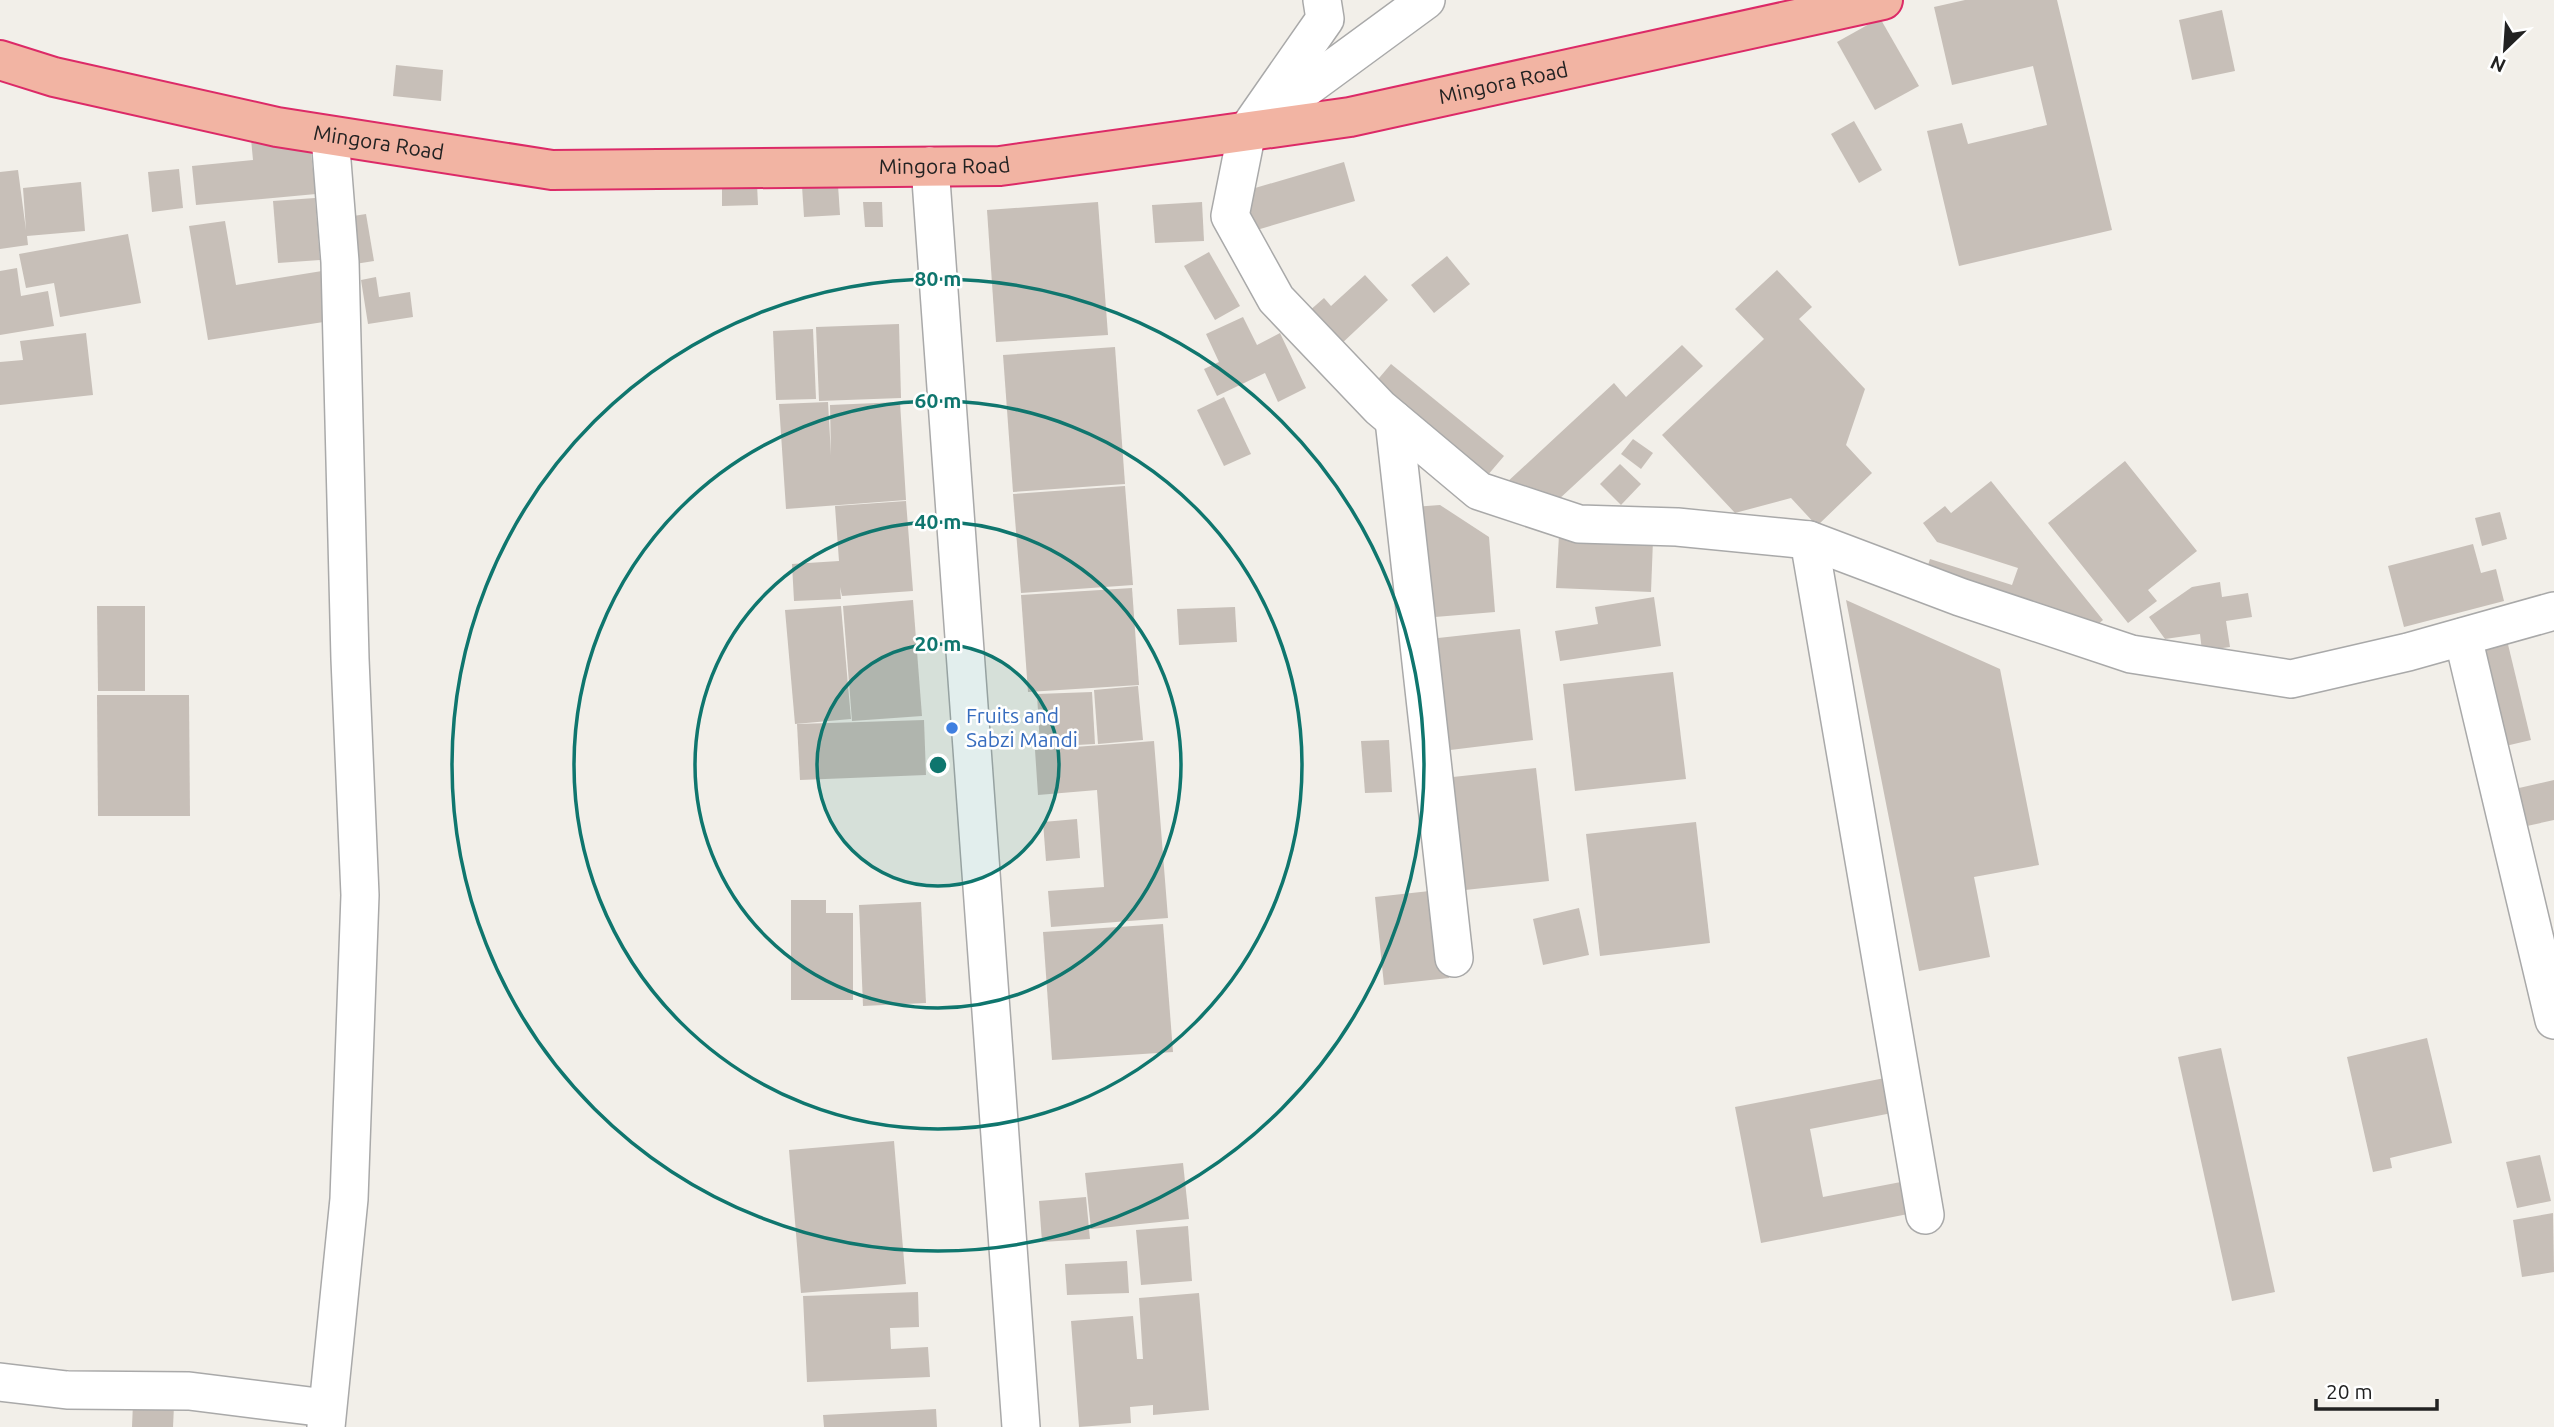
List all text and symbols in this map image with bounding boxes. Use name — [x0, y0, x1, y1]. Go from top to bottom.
north arrow — [2470, 14, 2540, 84]
text: N — [2487, 51, 2509, 77]
street label: Mingora Road — [1436, 57, 1570, 108]
street label: Mingora Road — [312, 120, 446, 164]
street label: Mingora Road — [879, 152, 1012, 178]
text: 80 m — [915, 266, 961, 290]
text: 60 m — [915, 388, 961, 412]
text: 40 m — [915, 509, 961, 533]
text: 20 m — [915, 631, 961, 655]
place label: Fruits and Sabzi Mandi — [966, 703, 1078, 751]
marker: Fruits and Sabzi Mandi — [944, 720, 960, 736]
centre of rings — [926, 753, 950, 777]
scale bar — [2316, 1368, 2437, 1412]
text: 20 m — [2326, 1379, 2373, 1403]

